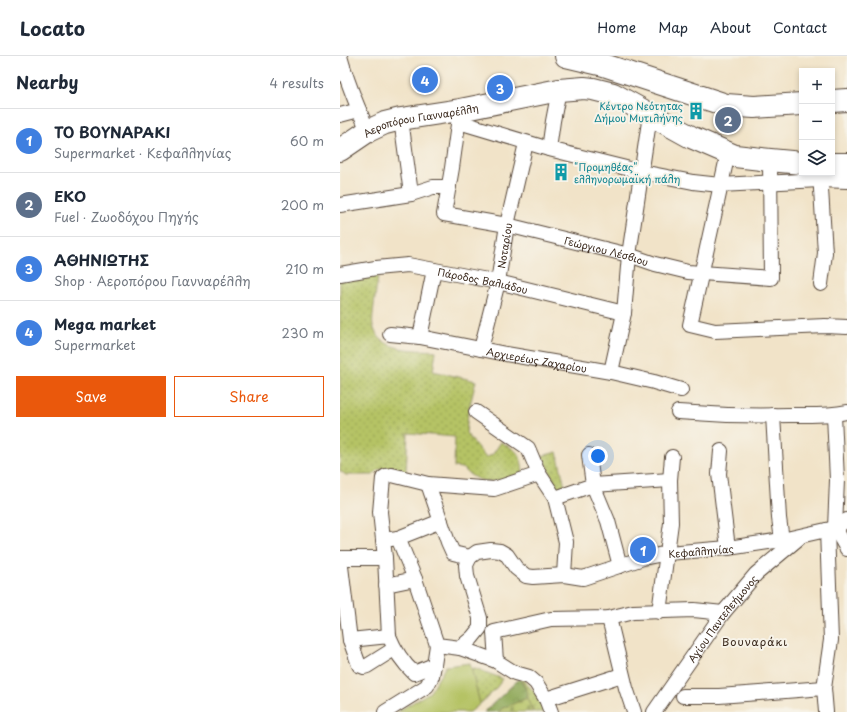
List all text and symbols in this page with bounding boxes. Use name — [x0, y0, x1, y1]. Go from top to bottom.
text: Locato — [20, 14, 85, 42]
text: Home — [597, 17, 636, 38]
text: Map — [658, 17, 688, 38]
text: About — [710, 17, 751, 38]
text: Contact — [773, 17, 827, 38]
pin: 4 — [412, 65, 438, 95]
map controls — [799, 68, 835, 176]
button: + — [799, 68, 835, 104]
text: Nearby — [16, 69, 78, 95]
text: 4 results — [270, 73, 324, 92]
pin: 3 — [487, 73, 513, 103]
place label: Κέντρο Νεότητας Δήμου Μυτιλήνης — [594, 98, 683, 125]
street label: Αεροπόρου Γιανναρέλλη — [360, 99, 480, 140]
building icon: Κέντρο Νεότητας Δήμου Μυτιλήνης — [686, 101, 706, 121]
button: − — [799, 104, 835, 140]
pin: 2 — [715, 105, 741, 135]
text: ΤΟ ΒΟΥΝΑΡΑΚΙ — [54, 120, 170, 143]
text: 1 — [26, 131, 32, 150]
text: 60 m — [290, 131, 324, 150]
button: layers — [799, 140, 835, 176]
text: Supermarket · Κεφαλληνίας — [54, 143, 231, 162]
place label: "Προμηθέας" ελληνορωμαϊκή πάλη — [574, 159, 680, 186]
building icon: "Προμηθέας" ελληνορωμαϊκή πάλη — [551, 162, 571, 182]
text: EKO — [54, 184, 86, 207]
text: 2 — [24, 195, 34, 214]
text: 200 m — [281, 195, 324, 214]
text: Fuel · Ζωοδόχου Πηγής — [54, 207, 199, 226]
street label: Νοταρίου — [493, 221, 515, 269]
street label: Γεώργιου Λέσβιου — [563, 232, 651, 269]
text: ΑΘΗΝΙΩΤΗΣ — [54, 248, 149, 271]
text: 3 — [25, 259, 33, 278]
text: 210 m — [285, 259, 324, 278]
street label: Πάροδος Βαλιάδου — [437, 263, 530, 297]
text: Shop · Αεροπόρου Γιανναρέλλη — [54, 271, 251, 290]
text: Mega market — [54, 312, 156, 335]
text: 4 — [25, 323, 33, 342]
text: 230 m — [282, 323, 324, 342]
text: Supermarket — [54, 335, 136, 354]
street label: Αρχιερέως Ζαχαρίου — [485, 343, 588, 375]
button: Save — [16, 376, 166, 417]
button: Share — [174, 376, 324, 417]
your location — [588, 446, 608, 466]
pin: 1 — [630, 535, 656, 565]
street label: Κεφαλληνίας — [668, 540, 734, 560]
street label: Αγίου Παντελεήμονος — [684, 571, 760, 665]
district label: Βουναράκι — [722, 633, 788, 650]

